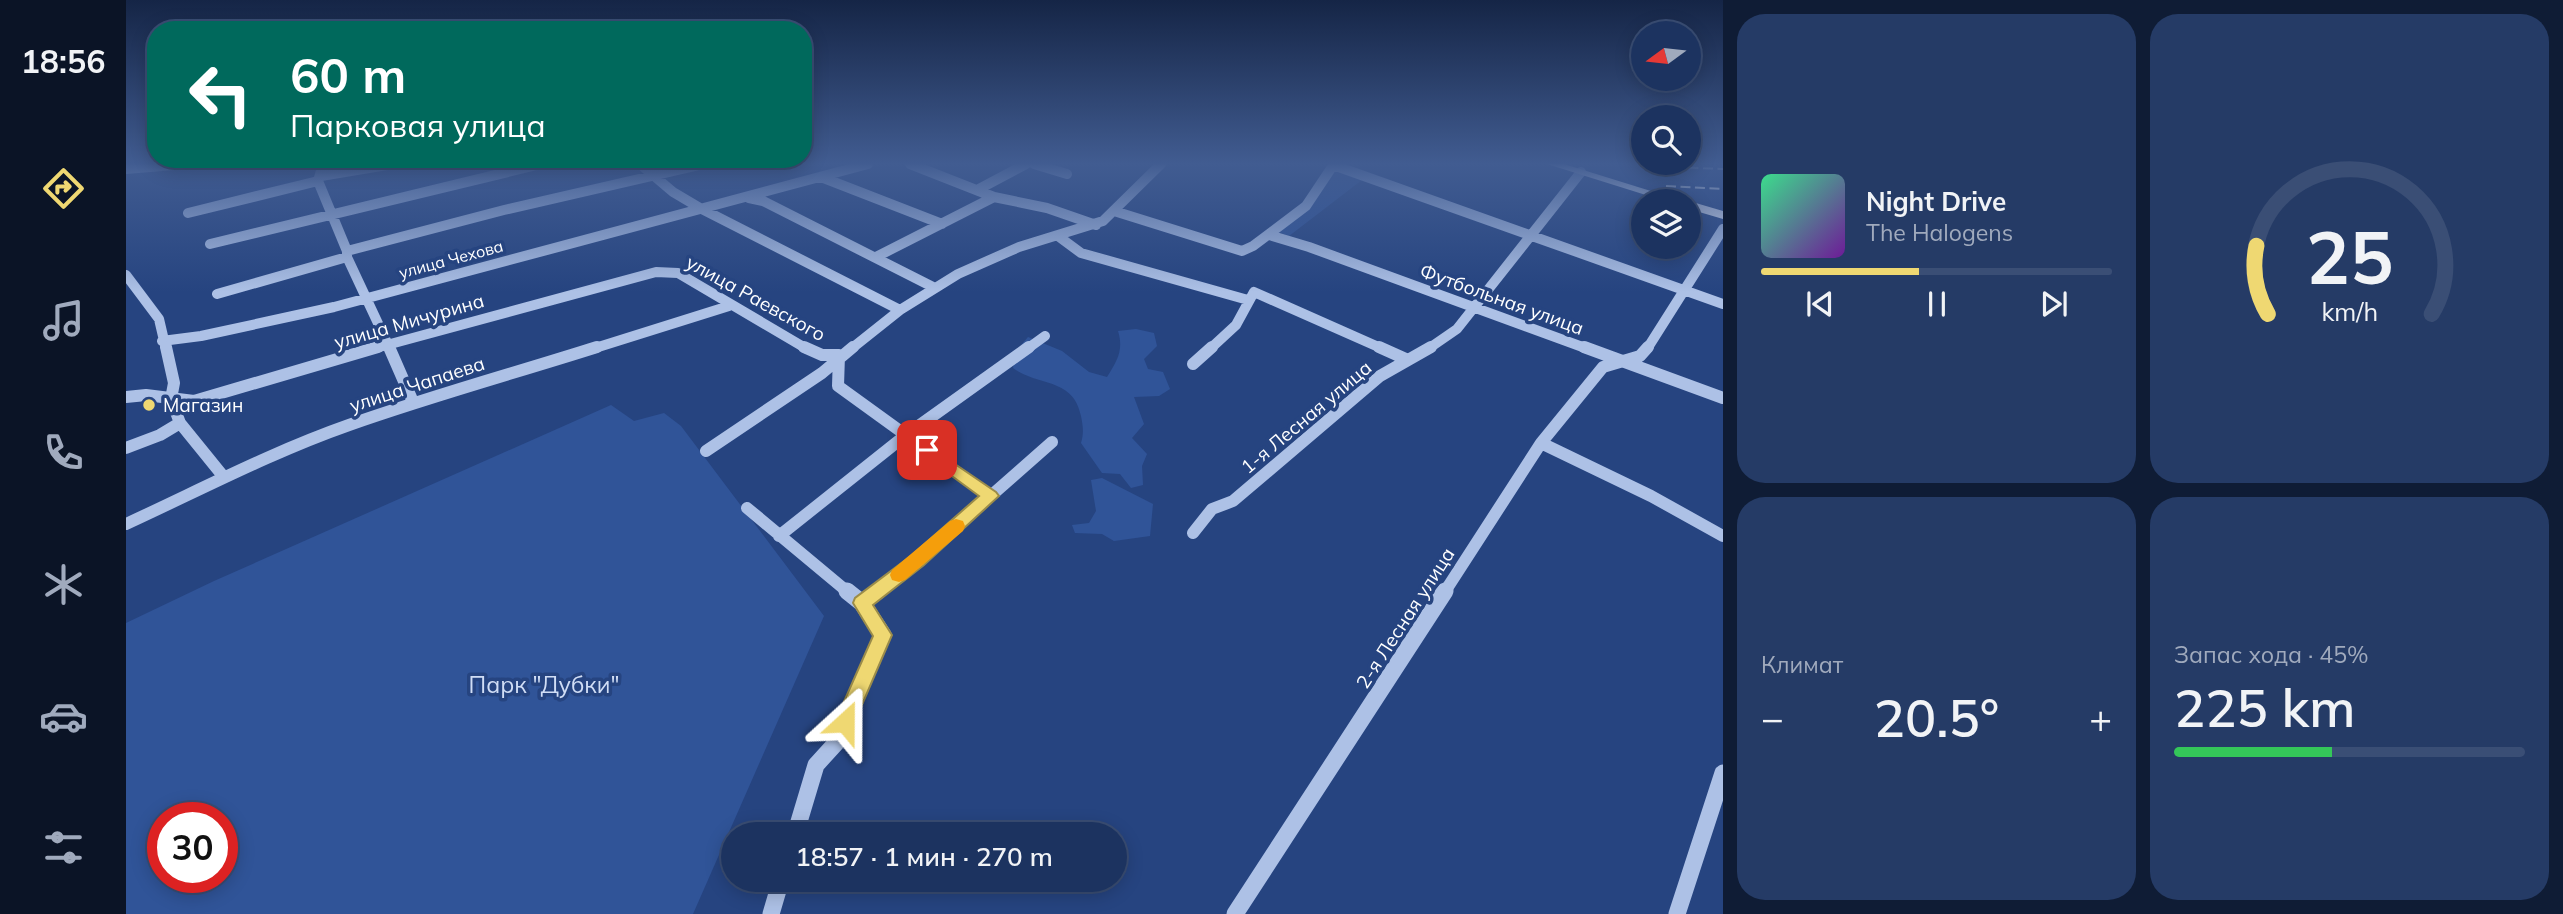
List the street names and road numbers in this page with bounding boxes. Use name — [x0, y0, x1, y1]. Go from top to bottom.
street label: улица Чехова — [397, 235, 505, 283]
street label: улица Раевского — [682, 250, 830, 346]
street label: Футбольная улица — [1417, 258, 1587, 340]
street label: улица Мичурина — [331, 288, 487, 354]
street label: улица Чапаева — [346, 351, 488, 417]
street label: 1-я Лесная улица — [1236, 355, 1376, 479]
street label: 2-я Лесная улица — [1350, 543, 1460, 693]

